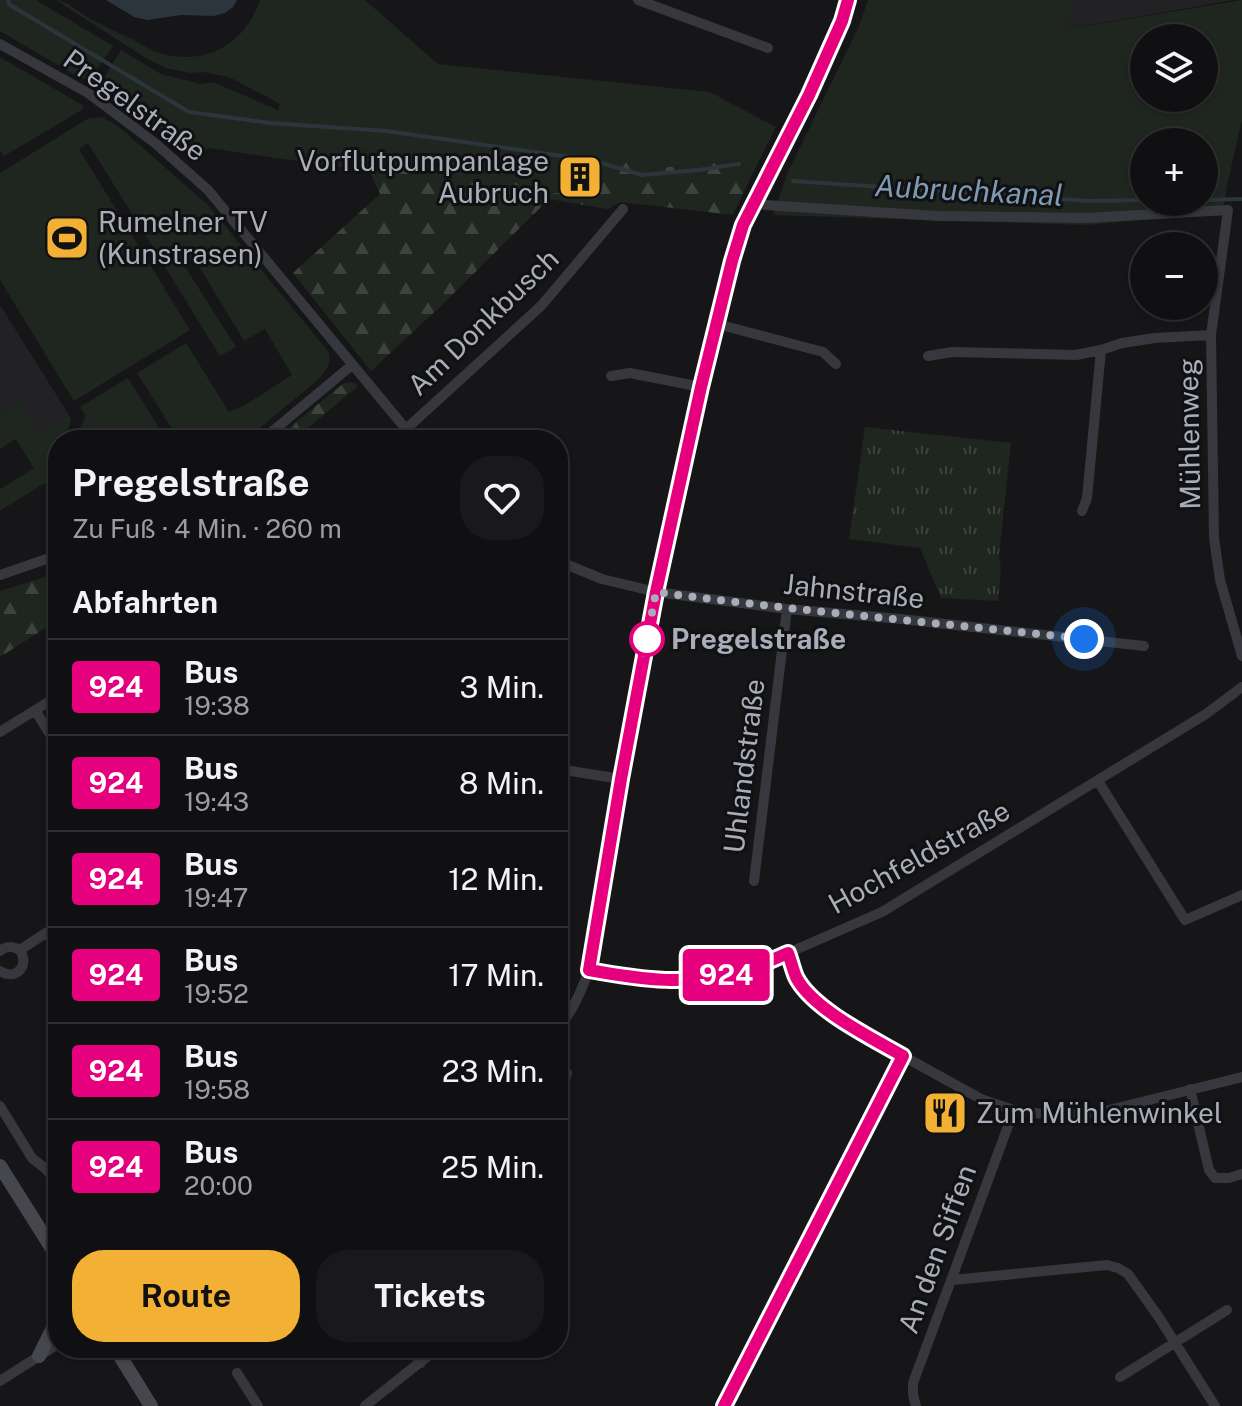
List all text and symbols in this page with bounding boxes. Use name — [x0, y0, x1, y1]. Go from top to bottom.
map controls — [1130, 24, 1218, 320]
button: layers — [1130, 24, 1218, 112]
street label: Pregelstraße — [58, 42, 213, 167]
button: + — [1130, 128, 1218, 216]
place label: Vorflutpumpanlage Aubruch — [297, 144, 549, 209]
building icon: Vorflutpumpanlage Aubruch — [556, 153, 604, 201]
water label: Aubruchkanal — [874, 167, 1064, 213]
place label: Rumelner TV (Kunstrasen) — [98, 205, 268, 270]
sports icon: Rumelner TV (Kunstrasen) — [43, 214, 91, 262]
button: − — [1130, 232, 1218, 320]
street label: Am Donkbusch — [401, 242, 565, 402]
street label: Mühlenweg — [1171, 358, 1206, 510]
button: heart — [460, 456, 544, 540]
text: Pregelstraße — [72, 460, 310, 505]
text: Zu Fuß · 4 Min. · 260 m — [72, 513, 342, 544]
street label: Jahnstraße — [782, 567, 926, 614]
text: Abfahrten — [72, 584, 218, 620]
your location — [1064, 619, 1104, 659]
marker: Pregelstraße — [630, 622, 664, 656]
place label: Pregelstraße — [671, 622, 846, 655]
text: Bus — [184, 654, 238, 690]
text: 3 Min. — [460, 669, 544, 705]
text: 924 — [89, 670, 143, 703]
street label: Uhlandstraße — [716, 677, 771, 855]
text: 19:38 — [184, 690, 250, 721]
text: Bus — [184, 750, 238, 786]
text: 8 Min. — [459, 765, 544, 801]
text: 924 — [89, 766, 143, 799]
text: 19:43 — [184, 786, 249, 817]
street label: Hochfeldstraße — [822, 793, 1015, 920]
text: Bus — [184, 846, 238, 882]
text: 12 Min. — [448, 861, 544, 897]
text: 924 — [89, 862, 143, 895]
text: 19:47 — [184, 882, 248, 913]
text: Bus — [184, 942, 238, 978]
line badge: 924 — [680, 949, 772, 1001]
text: 17 Min. — [448, 957, 544, 993]
text: 924 — [89, 958, 143, 991]
text: 924 — [699, 958, 753, 991]
text: 19:52 — [184, 978, 249, 1009]
text: Bus — [184, 1038, 238, 1074]
text: 23 Min. — [442, 1053, 544, 1089]
text: 924 — [89, 1054, 143, 1087]
text: 19:58 — [184, 1074, 250, 1105]
restaurant icon: Zum Mühlenwinkel — [921, 1089, 969, 1137]
place label: Zum Mühlenwinkel — [976, 1096, 1222, 1129]
text: Bus — [184, 1134, 238, 1170]
text: 25 Min. — [441, 1149, 544, 1185]
text: 924 — [89, 1150, 143, 1183]
street label: An den Siffen — [891, 1160, 982, 1338]
text: 20:00 — [184, 1170, 253, 1201]
button: Route — [72, 1250, 300, 1342]
button: Tickets — [316, 1250, 544, 1342]

